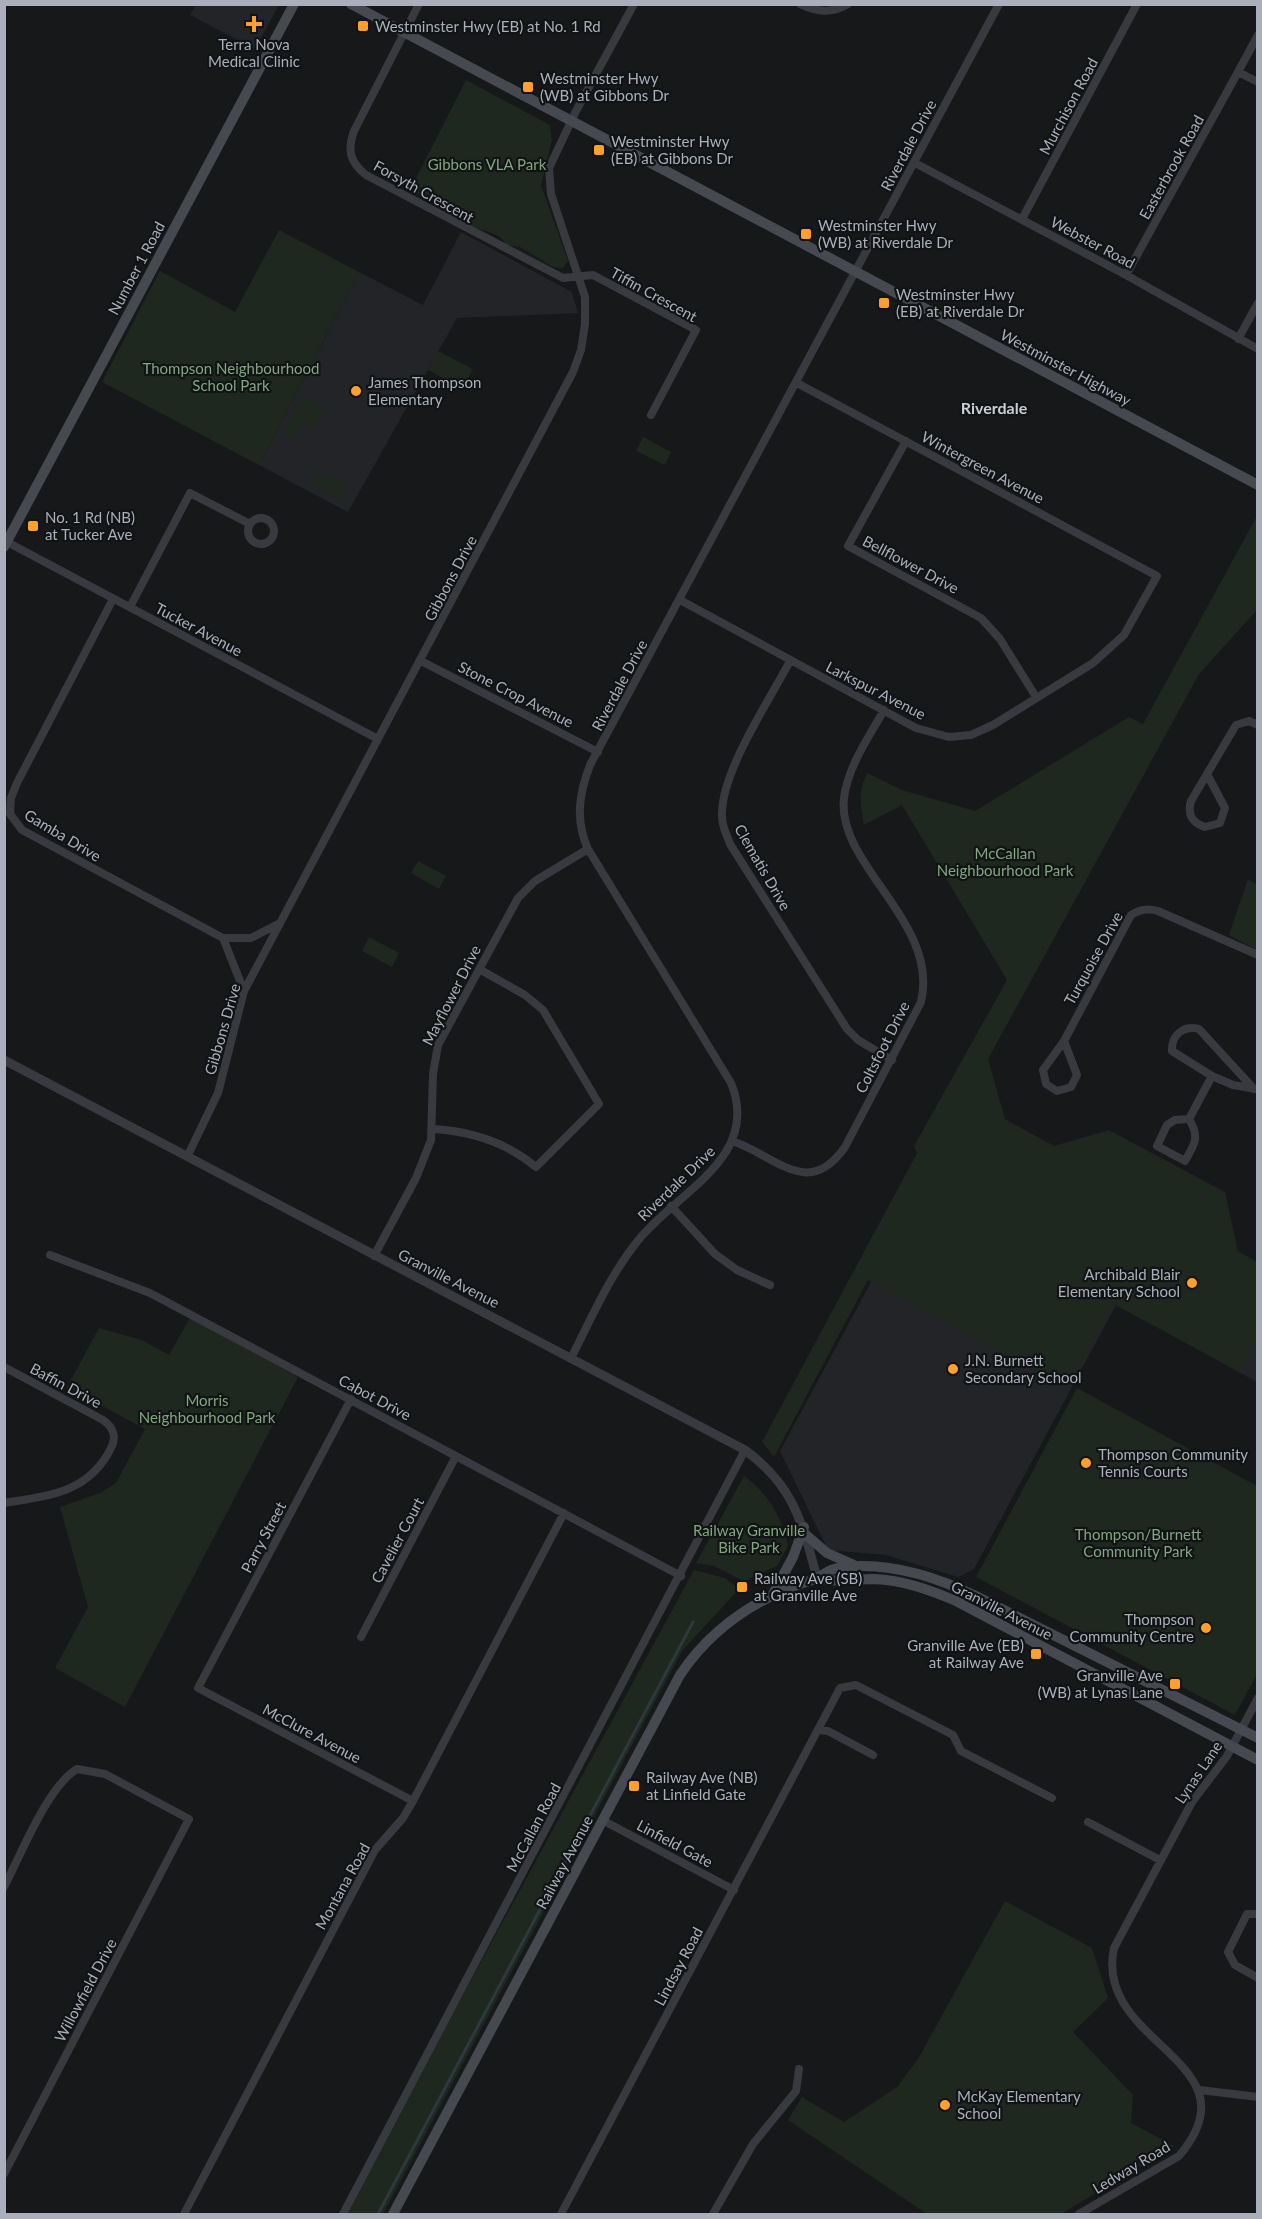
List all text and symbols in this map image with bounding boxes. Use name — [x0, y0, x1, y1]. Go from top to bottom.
marker: Terra Nova Medical Clinic — [245, 15, 263, 33]
place label: Westminster Hwy (EB) at No. 1 Rd — [375, 17, 601, 35]
marker: Westminster Hwy (EB) at No. 1 Rd — [356, 19, 370, 33]
place label: Terra Nova Medical Clinic — [208, 35, 300, 70]
street label: Murchison Road — [1035, 55, 1101, 157]
place label: Westminster Hwy (WB) at Gibbons Dr — [540, 69, 669, 104]
marker: Westminster Hwy (WB) at Gibbons Dr — [521, 80, 535, 94]
street label: Riverdale Drive — [876, 96, 940, 194]
street label: Easterbrook Road — [1135, 112, 1207, 222]
place label: Westminster Hwy (EB) at Gibbons Dr — [611, 132, 734, 167]
marker: Westminster Hwy (EB) at Gibbons Dr — [592, 143, 606, 157]
park label: Gibbons VLA Park — [428, 155, 547, 173]
street label: Forsyth Crescent — [371, 156, 478, 226]
street label: Webster Road — [1048, 212, 1138, 272]
place label: Westminster Hwy (WB) at Riverdale Dr — [818, 216, 954, 251]
street label: Number 1 Road — [104, 218, 168, 318]
marker: Westminster Hwy (WB) at Riverdale Dr — [799, 227, 813, 241]
street label: Tiffin Crescent — [608, 263, 701, 325]
place label: Westminster Hwy (EB) at Riverdale Dr — [896, 285, 1025, 320]
marker: Westminster Hwy (EB) at Riverdale Dr — [877, 296, 891, 310]
street label: Westminster Highway — [998, 325, 1135, 409]
park label: Thompson Neighbourhood School Park — [143, 359, 319, 394]
place label: James Thompson Elementary — [368, 373, 481, 408]
marker: James Thompson Elementary — [349, 384, 363, 398]
district label: Riverdale — [961, 398, 1028, 417]
street label: Wintergreen Avenue — [919, 427, 1047, 507]
place label: No. 1 Rd (NB) at Tucker Ave — [45, 508, 135, 543]
marker: No. 1 Rd (NB) at Tucker Ave — [26, 519, 40, 533]
street label: Bellflower Drive — [860, 531, 962, 597]
street label: Gibbons Drive — [420, 532, 480, 624]
street label: Tucker Avenue — [152, 599, 246, 660]
street label: Riverdale Drive — [587, 636, 651, 734]
street label: Stone Crop Avenue — [455, 657, 577, 731]
street label: Larkspur Avenue — [823, 657, 929, 723]
street label: Gamba Drive — [21, 805, 105, 865]
street label: Clematis Drive — [731, 821, 795, 913]
park label: McCallan Neighbourhood Park — [937, 844, 1074, 879]
street label: Turquoise Drive — [1060, 908, 1126, 1008]
street label: Mayflower Drive — [418, 942, 484, 1048]
street label: Gibbons Drive — [200, 981, 244, 1077]
street label: Coltsfoot Drive — [851, 998, 913, 1096]
street label: Riverdale Drive — [634, 1142, 718, 1224]
street label: Granville Avenue — [395, 1245, 503, 1311]
place label: Archibald Blair Elementary School — [1058, 1265, 1181, 1300]
marker: Archibald Blair Elementary School — [1185, 1276, 1199, 1290]
place label: J.N. Burnett Secondary School — [965, 1351, 1082, 1386]
street label: Baffin Drive — [27, 1359, 105, 1411]
marker: J.N. Burnett Secondary School — [946, 1362, 960, 1376]
street label: Cabot Drive — [336, 1370, 414, 1424]
park label: Morris Neighbourhood Park — [139, 1391, 276, 1426]
place label: Thompson Community Tennis Courts — [1098, 1445, 1248, 1480]
marker: Thompson Community Tennis Courts — [1079, 1456, 1093, 1470]
street label: Cavelier Court — [367, 1494, 427, 1586]
street label: Parry Street — [237, 1498, 290, 1576]
park label: Railway Granville Bike Park — [693, 1521, 805, 1556]
park label: Thompson/Burnett Community Park — [1075, 1525, 1202, 1560]
place label: Railway Ave (SB) at Granville Ave — [754, 1569, 862, 1604]
street label: Granville Avenue — [948, 1577, 1056, 1643]
marker: Railway Ave (SB) at Granville Ave — [735, 1580, 749, 1594]
place label: Thompson Community Centre — [1070, 1610, 1194, 1645]
marker: Thompson Community Centre — [1199, 1621, 1213, 1635]
place label: Granville Ave (EB) at Railway Ave — [907, 1636, 1024, 1671]
marker: Granville Ave (EB) at Railway Ave — [1029, 1647, 1043, 1661]
place label: Granville Ave (WB) at Lynas Lane — [1038, 1666, 1163, 1701]
marker: Granville Ave (WB) at Lynas Lane — [1168, 1677, 1182, 1691]
street label: McClure Avenue — [260, 1700, 364, 1766]
street label: Lynas Lane — [1171, 1737, 1226, 1807]
place label: Railway Ave (NB) at Linfield Gate — [646, 1768, 758, 1803]
street label: McCallan Road — [502, 1779, 564, 1875]
marker: Railway Ave (NB) at Linfield Gate — [627, 1779, 641, 1793]
street label: Railway Avenue — [532, 1812, 596, 1912]
street label: Linfield Gate — [634, 1815, 716, 1871]
street label: Montana Road — [311, 1840, 373, 1932]
street label: Lindsay Road — [650, 1924, 706, 2008]
street label: Willowfield Drive — [50, 1935, 120, 2045]
place label: McKay Elementary School — [957, 2087, 1081, 2122]
marker: McKay Elementary School — [938, 2098, 952, 2112]
street label: Ledway Road — [1089, 2137, 1173, 2197]

